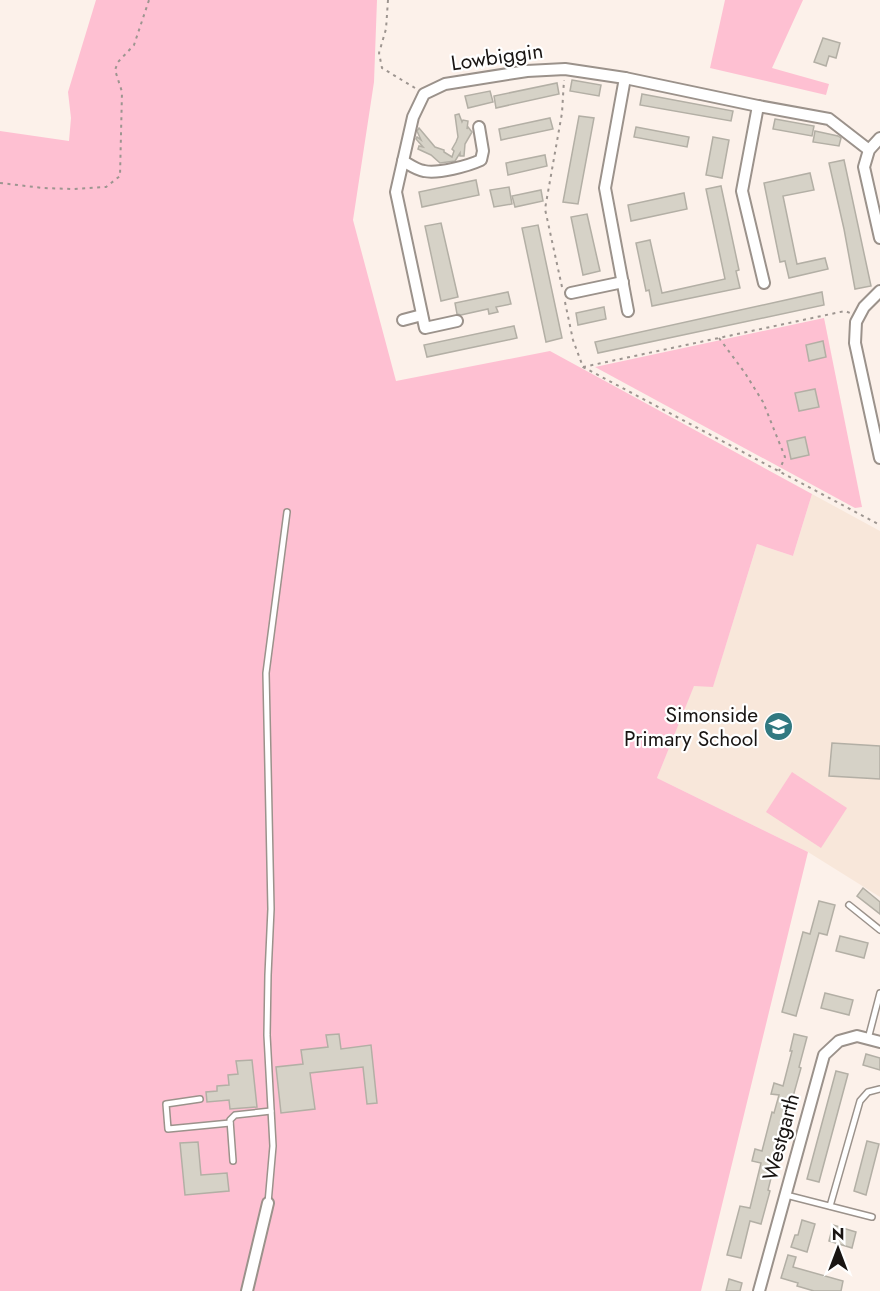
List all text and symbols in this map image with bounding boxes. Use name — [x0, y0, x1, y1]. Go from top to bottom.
street label: Lowbiggin — [449, 36, 545, 78]
place label: Simonside Primary School — [624, 700, 758, 754]
school or university icon: Simonside Primary School — [763, 711, 795, 743]
street label: Westgarth — [755, 1090, 807, 1184]
north arrow — [808, 1219, 868, 1279]
text: N — [832, 1223, 844, 1246]

